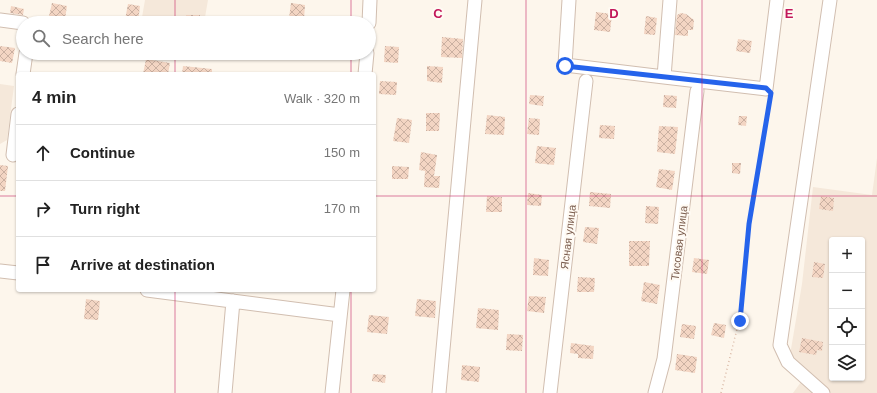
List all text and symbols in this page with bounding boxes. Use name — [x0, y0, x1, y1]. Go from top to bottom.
text: C — [433, 6, 443, 21]
text: D — [609, 6, 619, 21]
text: E — [785, 6, 794, 21]
search box — [16, 16, 376, 60]
icon: search — [30, 27, 52, 49]
text: Search here — [62, 30, 144, 47]
route start — [556, 57, 574, 75]
text: 4 min — [32, 88, 76, 107]
text: Walk · 320 m — [284, 91, 360, 106]
icon: ahead — [32, 142, 54, 164]
text: Continue — [70, 144, 135, 161]
text: 150 m — [324, 145, 360, 160]
icon: right — [32, 198, 54, 220]
text: Turn right — [70, 200, 140, 217]
text: 170 m — [324, 201, 360, 216]
street label: Ясная улица — [558, 203, 578, 270]
street label: Тисовая улица — [668, 204, 690, 281]
map controls — [829, 237, 865, 381]
button: + — [829, 237, 865, 273]
icon: arrive — [32, 254, 54, 276]
text: Arrive at destination — [70, 256, 215, 273]
button: − — [829, 273, 865, 309]
button: locate — [829, 309, 865, 345]
route end — [731, 312, 749, 330]
button: layers — [829, 345, 865, 381]

